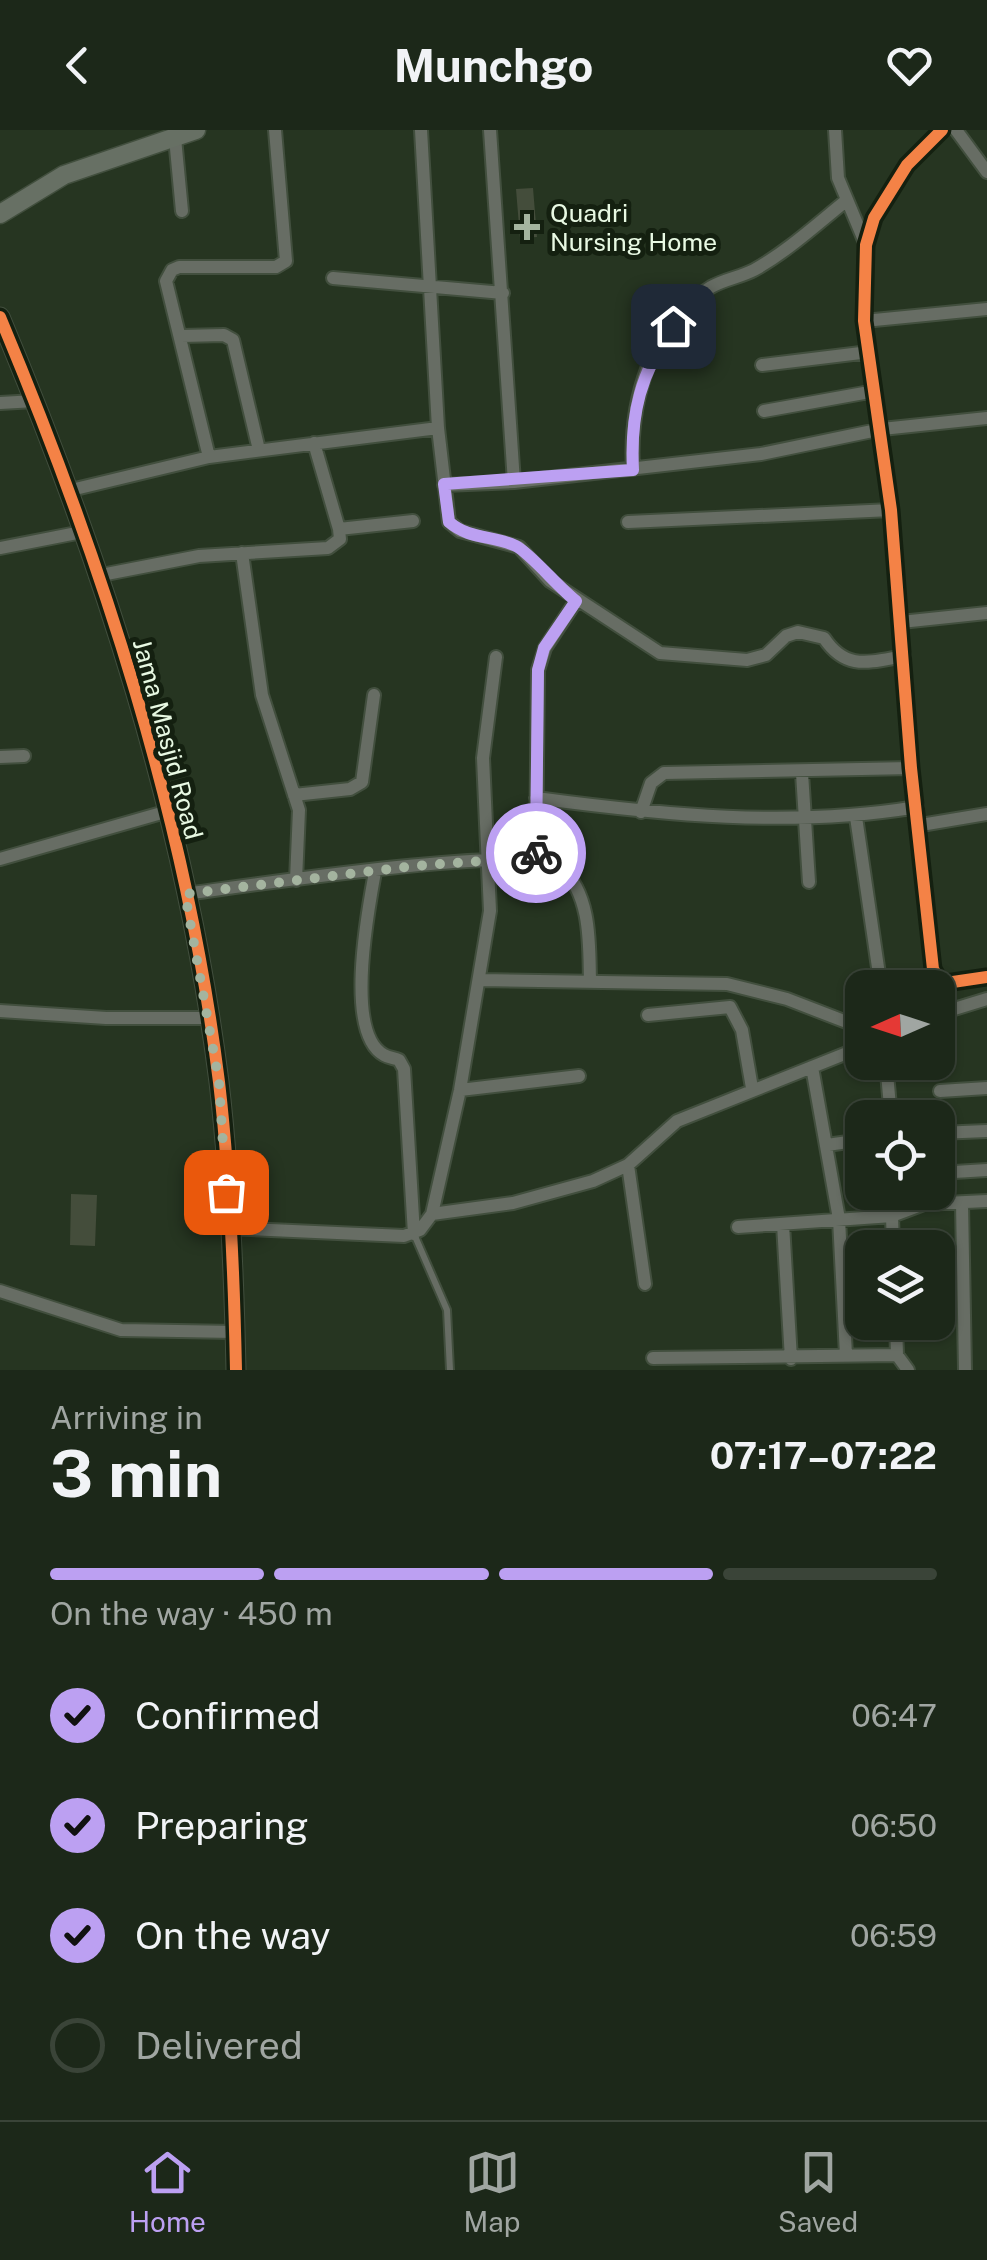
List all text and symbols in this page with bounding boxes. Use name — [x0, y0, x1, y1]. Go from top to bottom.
icon: back — [50, 38, 105, 93]
icon: heart — [882, 38, 937, 93]
text: Munchgo — [394, 39, 593, 92]
place label: Quadri Nursing Home — [550, 198, 717, 257]
marker: Quadri Nursing Home — [514, 214, 540, 240]
pin — [631, 284, 716, 369]
icon: home — [646, 299, 701, 354]
street label: Jama Masjid Road — [127, 635, 209, 843]
courier — [486, 803, 586, 903]
icon: bike — [509, 826, 564, 881]
north arrow — [845, 970, 955, 1080]
map controls — [845, 970, 955, 1340]
button: locate — [845, 1100, 955, 1210]
pin — [184, 1150, 269, 1235]
icon: bag — [199, 1165, 254, 1220]
button: layers — [845, 1230, 955, 1340]
text: Arriving in — [50, 1399, 203, 1436]
text: 07:17–07:22 — [710, 1433, 937, 1478]
text: 3 min — [50, 1435, 222, 1512]
text: On the way · 450 m — [50, 1595, 333, 1632]
icon: check — [50, 1688, 105, 1743]
text: Confirmed — [135, 1693, 320, 1738]
text: 06:47 — [851, 1697, 937, 1734]
icon: check — [50, 1798, 105, 1853]
text: Preparing — [135, 1803, 309, 1848]
text: 06:50 — [850, 1807, 937, 1844]
icon: check — [50, 1908, 105, 1963]
text: On the way — [135, 1913, 331, 1958]
text: 06:59 — [850, 1917, 937, 1954]
text: Delivered — [135, 2023, 303, 2068]
tab: Home — [129, 2145, 206, 2238]
tab: Map — [464, 2145, 520, 2238]
tab: Saved — [778, 2145, 858, 2238]

